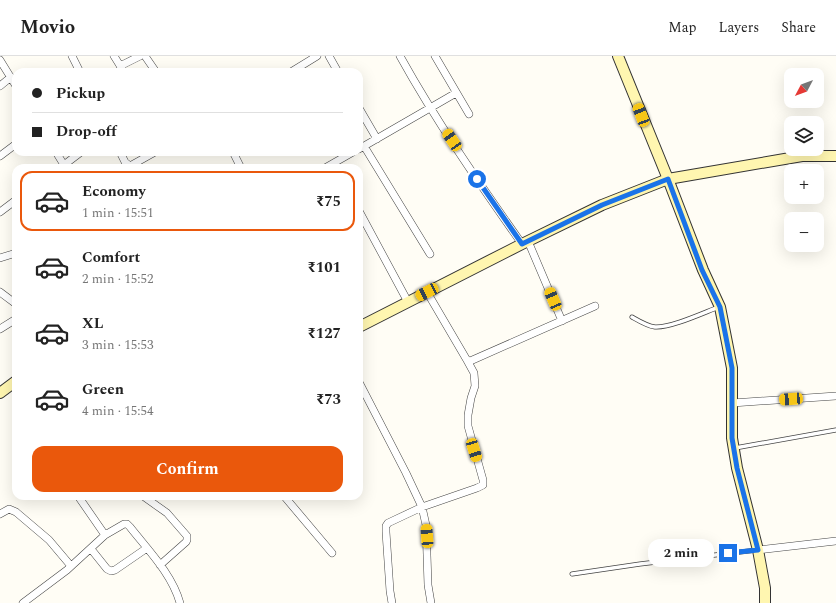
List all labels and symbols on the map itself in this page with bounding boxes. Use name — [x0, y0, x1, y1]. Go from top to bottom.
north arrow — [784, 68, 824, 108]
car — [631, 102, 651, 128]
car — [440, 127, 464, 153]
route start — [468, 170, 486, 188]
car — [414, 281, 440, 303]
car — [543, 286, 563, 312]
car — [779, 392, 803, 406]
car — [465, 437, 483, 463]
car — [420, 524, 434, 548]
callout: 2 min — [648, 539, 714, 567]
route end — [719, 544, 737, 562]

